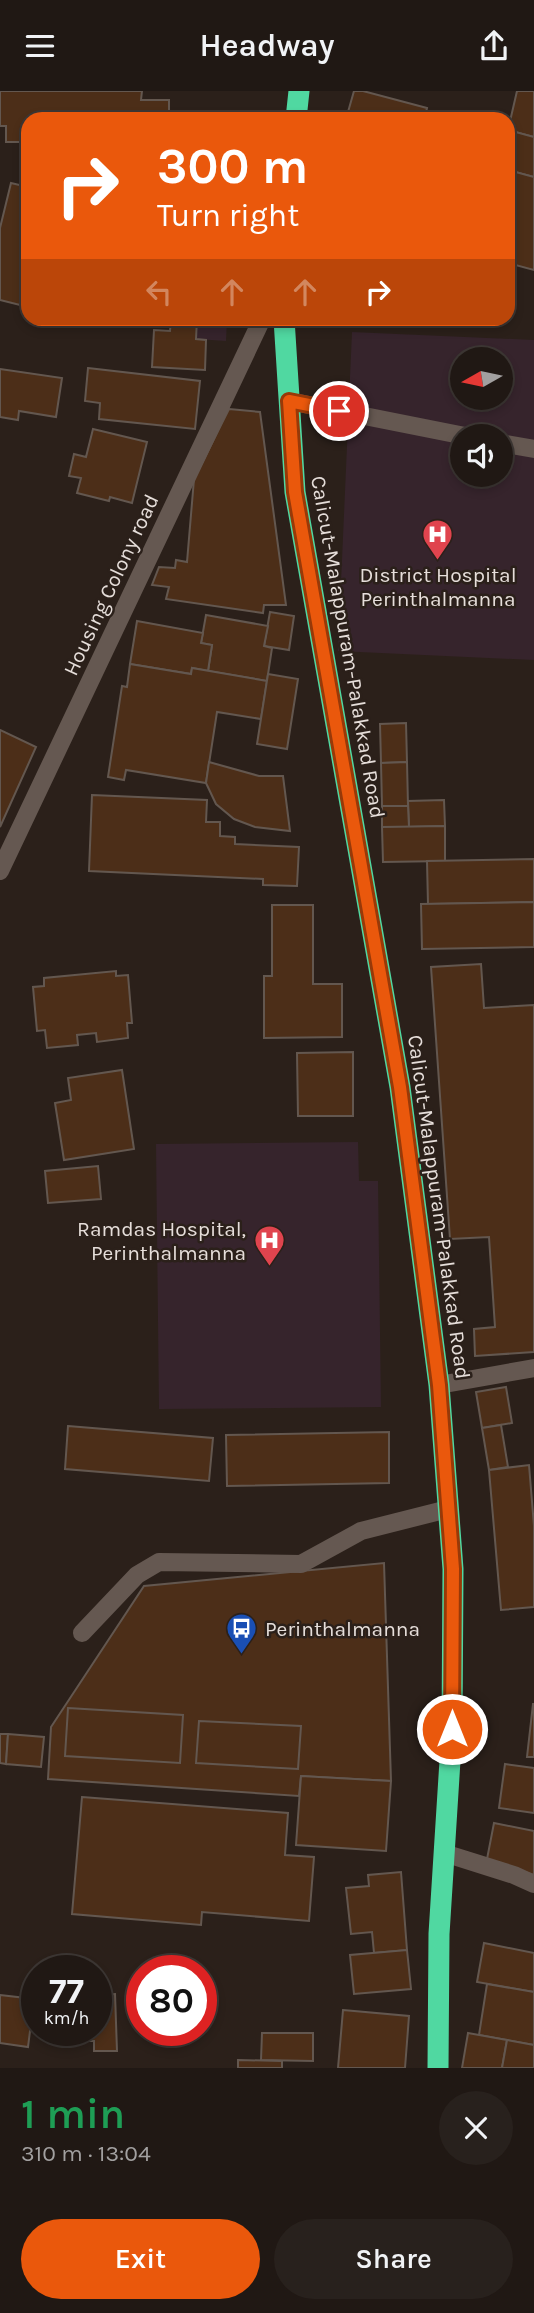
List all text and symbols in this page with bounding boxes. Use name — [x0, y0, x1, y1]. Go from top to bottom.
icon: menu — [21, 27, 59, 65]
text: Headway — [199, 27, 335, 64]
icon: share — [475, 27, 513, 65]
text: 300 m — [157, 138, 308, 195]
icon: right — [42, 140, 133, 231]
text: Turn right — [157, 197, 299, 234]
icon: left — [140, 273, 178, 311]
icon: ahead — [213, 273, 251, 311]
icon: ahead — [286, 273, 324, 311]
icon: right — [359, 273, 397, 311]
north arrow — [450, 347, 513, 409]
map controls — [450, 347, 513, 487]
pin — [309, 381, 369, 441]
icon: arrive — [320, 392, 358, 430]
button: sound — [450, 424, 513, 487]
street label: Calicut-Malappuram-Palakkad Road — [306, 474, 390, 820]
street label: Housing Colony road — [58, 491, 164, 679]
hospital icon: District Hospital Perinthalmanna — [421, 518, 455, 562]
place label: District Hospital Perinthalmanna — [359, 563, 517, 611]
street label: Calicut-Malappuram-Palakkad Road — [403, 1033, 475, 1381]
place label: Ramdas Hospital, Perinthalmanna — [77, 1217, 246, 1265]
hospital icon: Ramdas Hospital, Perinthalmanna — [252, 1224, 286, 1268]
bus stop icon: Perinthalmanna — [225, 1612, 259, 1656]
place label: Perinthalmanna — [265, 1617, 420, 1641]
position arrow — [415, 1692, 489, 1766]
speed limit sign: 80 — [126, 1955, 217, 2046]
text: 77 — [49, 1971, 84, 2012]
text: km/h — [44, 2007, 89, 2029]
text: 1 min — [21, 2089, 125, 2139]
button: close — [439, 2091, 513, 2165]
text: 310 m · 13:04 — [21, 2140, 151, 2167]
button: Exit — [21, 2219, 260, 2299]
button: Share — [274, 2219, 513, 2299]

